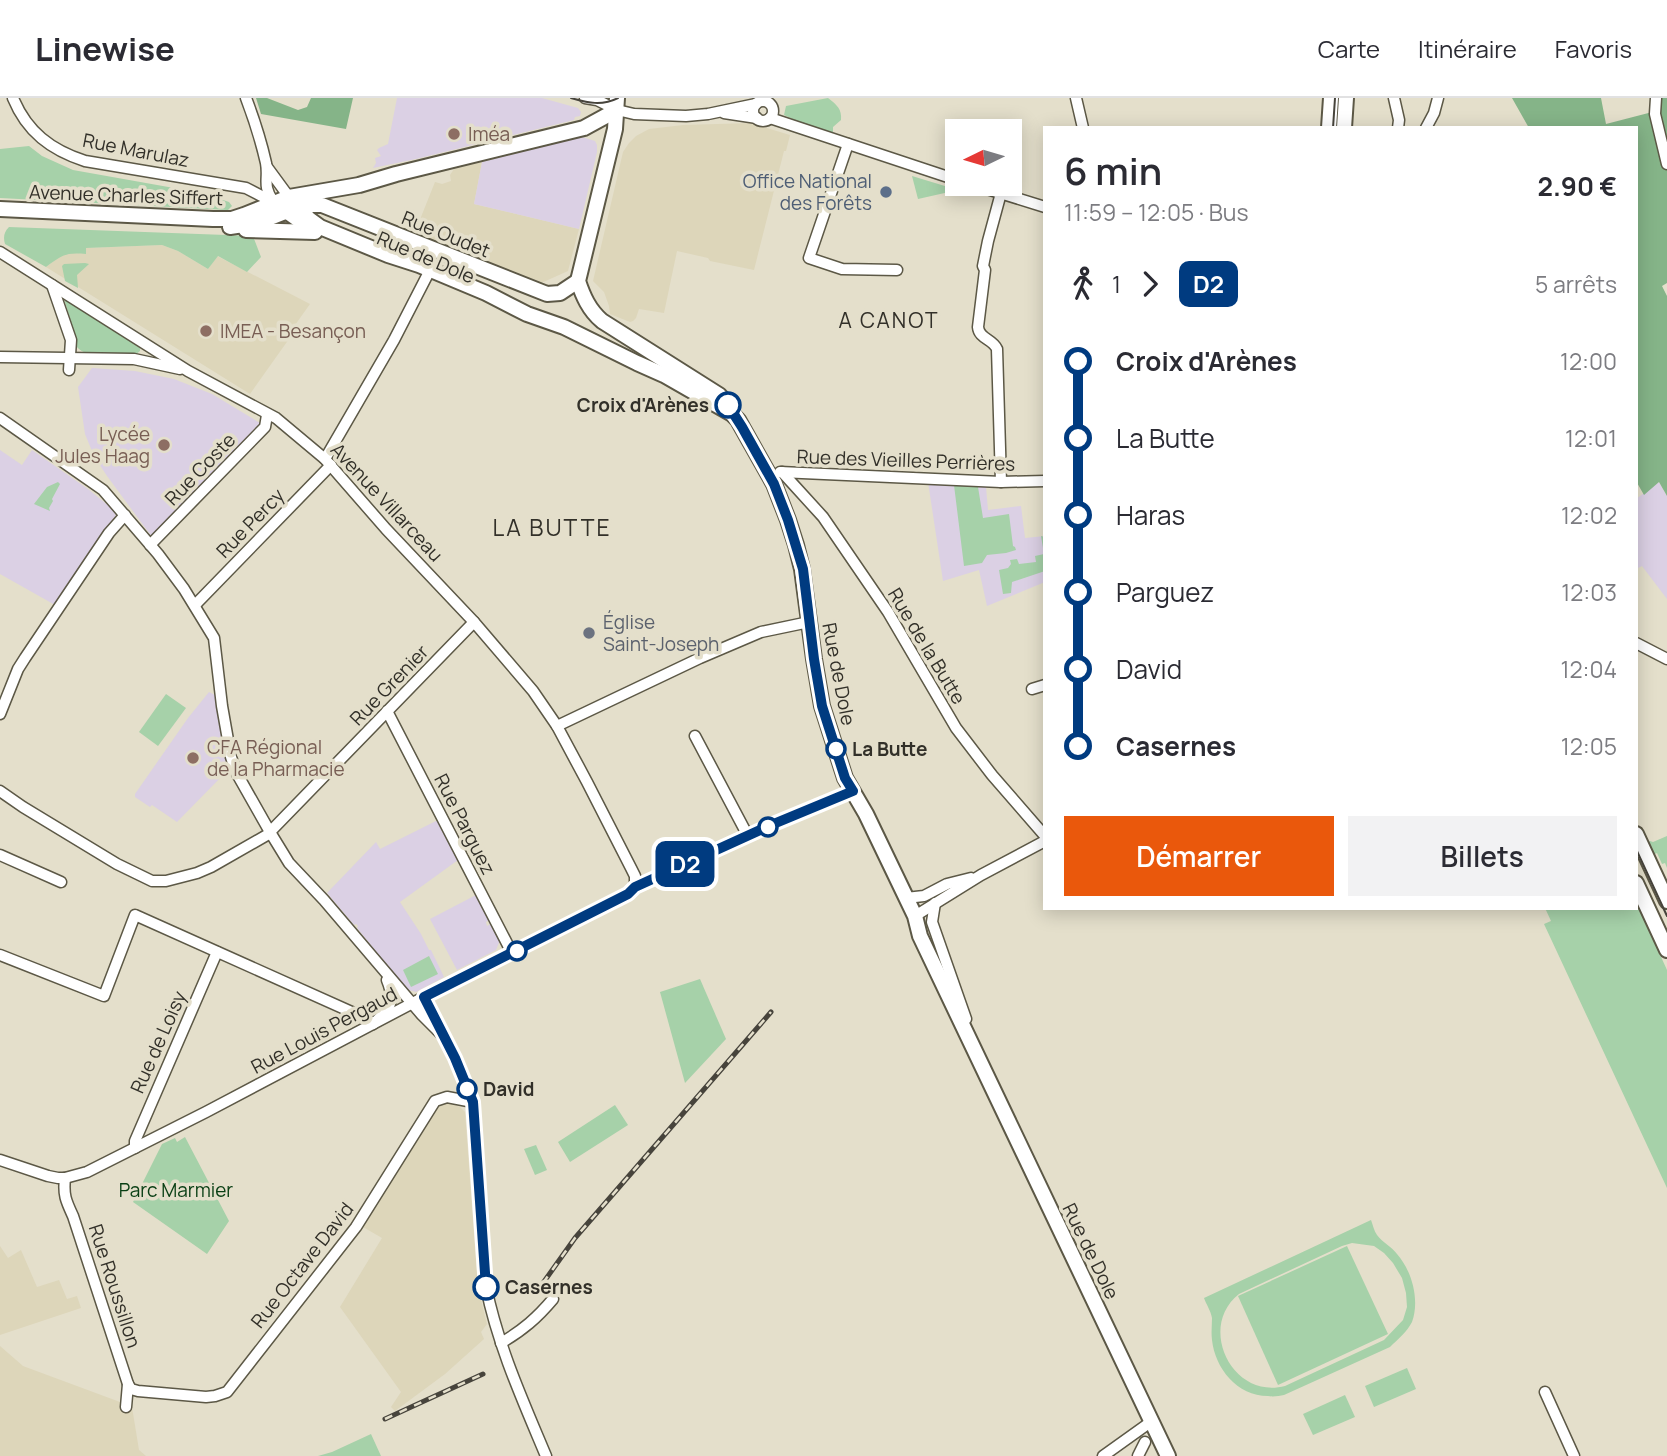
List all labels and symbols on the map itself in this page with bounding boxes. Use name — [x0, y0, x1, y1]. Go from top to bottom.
north arrow — [945, 119, 1022, 196]
place label: Iméa — [468, 121, 510, 147]
marker: Iméa — [446, 126, 462, 142]
street label: Rue Marulaz — [81, 127, 191, 173]
place label: Office National des Forêts — [743, 168, 872, 216]
street label: Avenue Charles Siffert — [28, 179, 224, 211]
marker: Office National des Forêts — [878, 184, 894, 200]
street label: Rue Oudet — [398, 204, 494, 264]
street label: Rue de Dole — [373, 225, 479, 289]
district label: A CANOT — [838, 306, 940, 334]
place label: IMEA - Besançon — [220, 318, 366, 344]
marker: IMEA - Besançon — [198, 323, 214, 339]
place label: Croix d'Arènes — [577, 392, 709, 418]
marker: Croix d'Arènes — [715, 392, 741, 418]
place label: Lycée Jules Haag — [55, 421, 150, 469]
street label: Rue Coste — [159, 427, 241, 511]
marker: Lycée Jules Haag — [156, 437, 172, 453]
street label: Avenue Villarceau — [325, 437, 449, 567]
street label: Rue des Vieilles Perrières — [796, 443, 1016, 477]
street label: Rue Percy — [210, 482, 290, 564]
district label: LA BUTTE — [492, 511, 612, 543]
street label: Rue de la Butte — [882, 583, 972, 709]
place label: Église Saint-Joseph — [603, 609, 719, 657]
street label: Rue de Dole — [816, 621, 862, 727]
marker: Église Saint-Joseph — [581, 625, 597, 641]
street label: Rue Grenier — [344, 639, 434, 731]
place label: CFA Régional de la Pharmacie — [207, 734, 345, 782]
place label: La Butte — [852, 736, 928, 762]
marker: La Butte — [826, 739, 846, 759]
marker: CFA Régional de la Pharmacie — [185, 750, 201, 766]
street label: Rue Parguez — [428, 769, 502, 879]
unlabelled marker — [758, 817, 778, 837]
line badge: D2 — [654, 841, 716, 887]
unlabelled marker — [507, 941, 527, 961]
street label: Rue Louis Pergaud — [246, 981, 402, 1079]
street label: Rue de Loisy — [124, 987, 192, 1097]
place label: David — [483, 1076, 534, 1102]
marker: David — [457, 1079, 477, 1099]
park label: Parc Marmier — [119, 1177, 233, 1203]
street label: Rue Octave David — [245, 1197, 359, 1333]
street label: Rue de Dole — [1057, 1199, 1125, 1303]
street label: Rue Roussillon — [83, 1221, 147, 1351]
marker: Casernes — [473, 1274, 499, 1300]
place label: Casernes — [505, 1274, 593, 1300]

